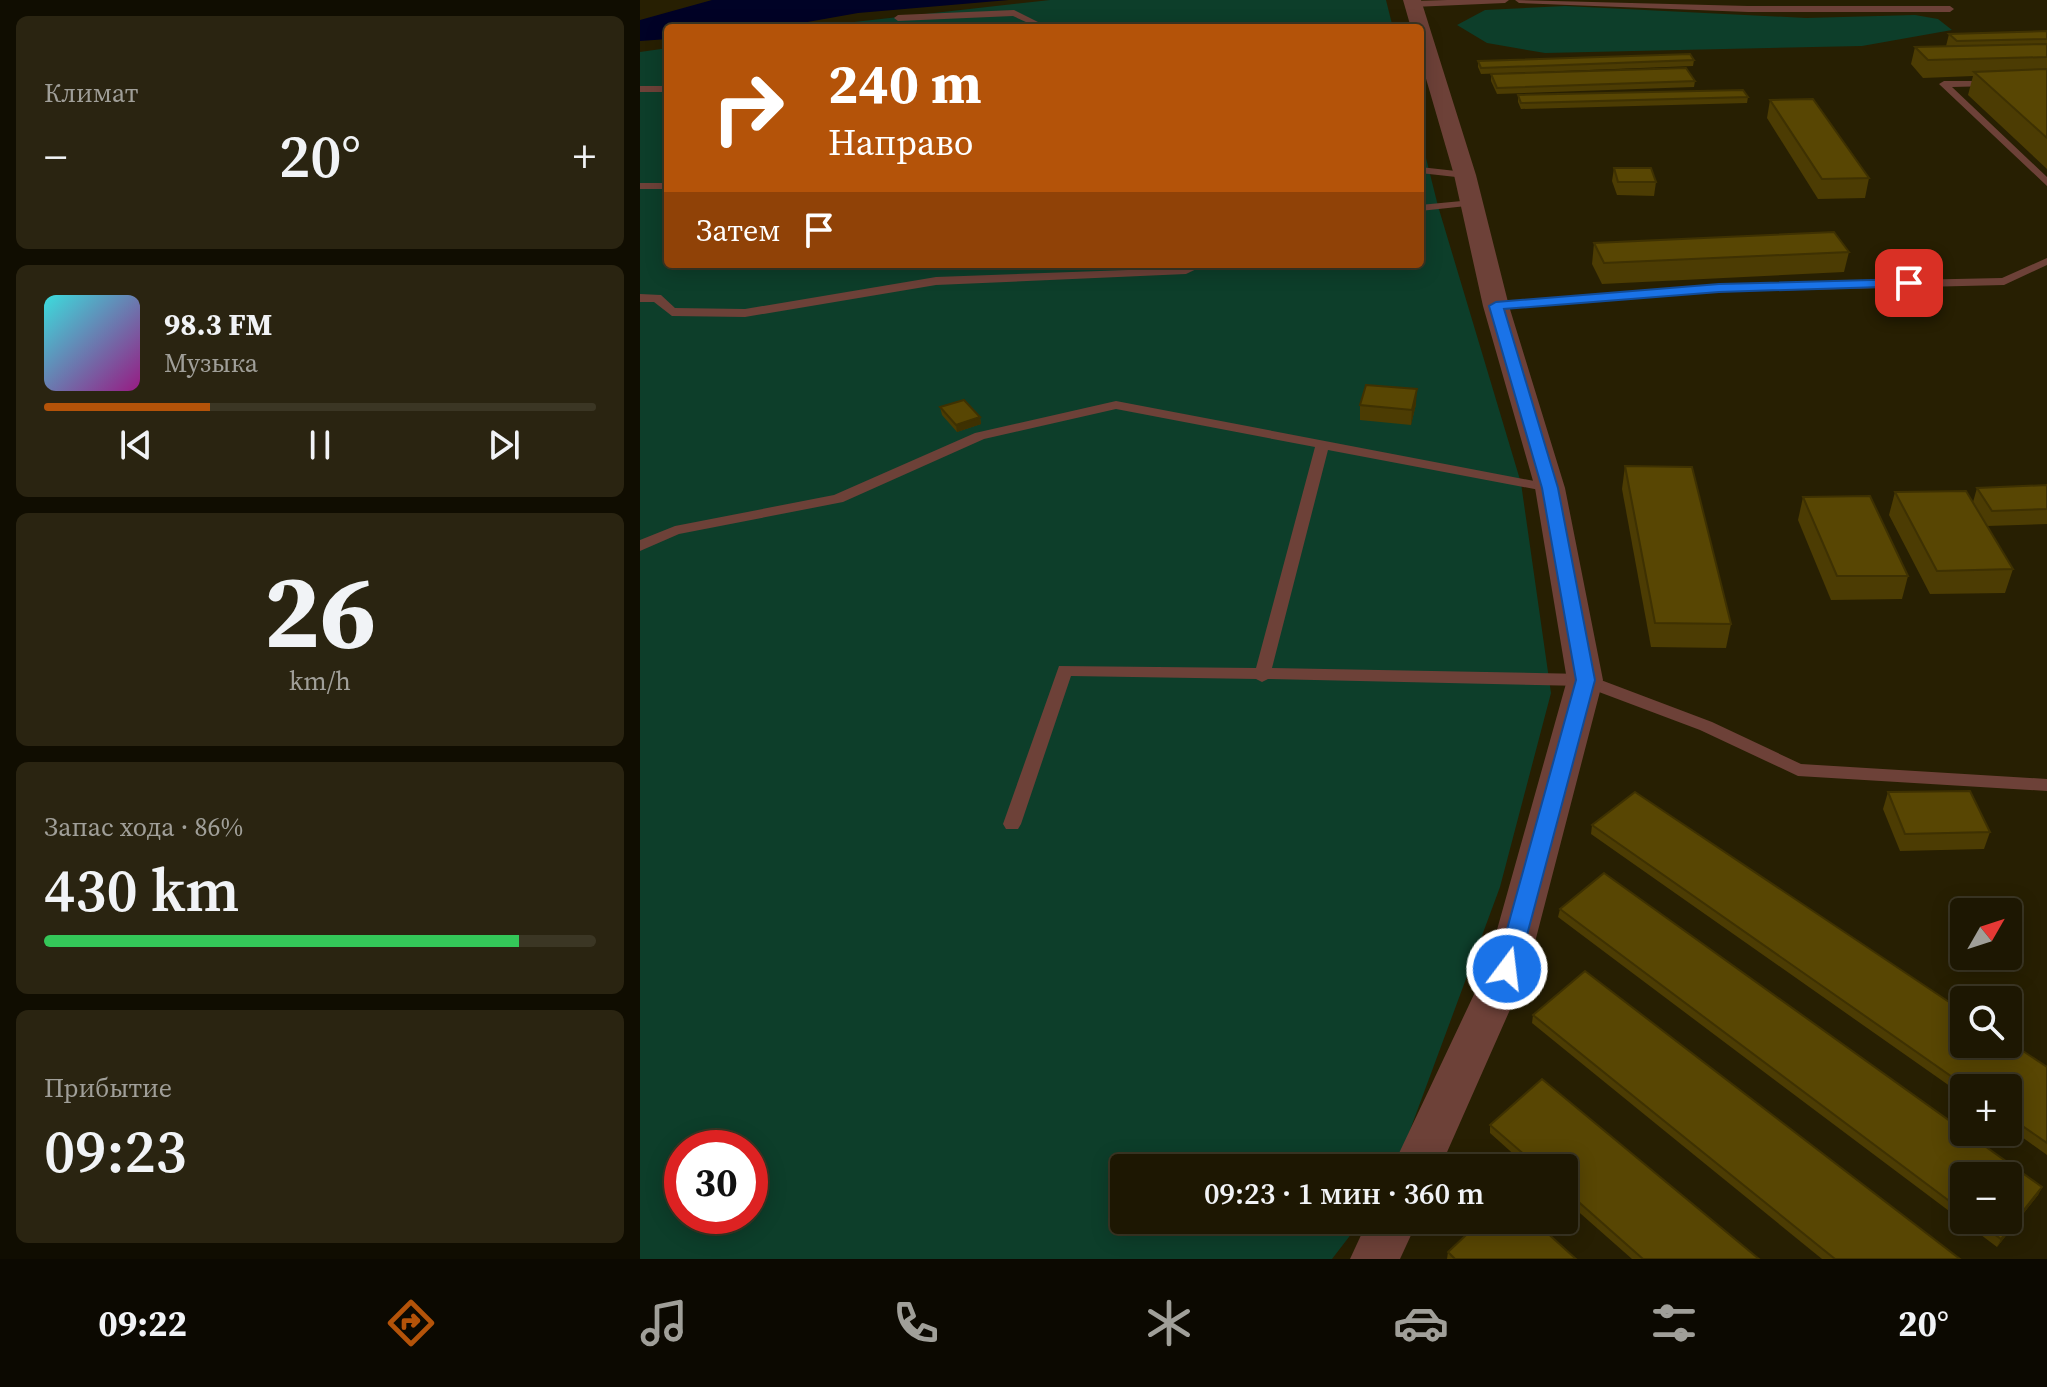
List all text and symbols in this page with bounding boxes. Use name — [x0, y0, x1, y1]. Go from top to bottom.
text: 240 m — [828, 45, 982, 122]
icon: right — [696, 56, 800, 160]
text: Климат — [44, 75, 138, 111]
text: 20° — [279, 115, 361, 197]
text: Направо — [828, 118, 973, 167]
text: − — [44, 126, 67, 187]
text: + — [573, 126, 596, 187]
icon: arrive — [797, 208, 841, 252]
text: Затем — [696, 210, 781, 251]
pin — [1875, 249, 1943, 317]
icon: arrive — [1887, 261, 1931, 305]
text: 98.3 FM — [164, 304, 272, 345]
text: Музыка — [164, 345, 258, 381]
icon: previous — [114, 423, 158, 467]
icon: pause — [298, 423, 342, 467]
icon: next — [482, 423, 526, 467]
text: 26 — [264, 539, 376, 682]
text: km/h — [289, 663, 351, 699]
text: Запас хода · 86% — [44, 809, 243, 845]
text: 430 km — [44, 849, 240, 931]
north arrow — [1950, 898, 2022, 970]
map controls — [1950, 898, 2022, 1234]
position arrow — [1465, 927, 1549, 1011]
button: search — [1950, 986, 2022, 1058]
text: Прибытие — [44, 1070, 172, 1106]
button: + — [1950, 1074, 2022, 1146]
text: 09:23 — [44, 1110, 187, 1192]
speed limit sign: 30 — [664, 1130, 768, 1234]
button: − — [1950, 1162, 2022, 1234]
text: 09:23 · 1 мин · 360 m — [1204, 1173, 1484, 1214]
icon: directions — [383, 1295, 439, 1351]
icon: music — [636, 1295, 692, 1351]
icon: phone — [888, 1295, 944, 1351]
icon: climate — [1141, 1295, 1197, 1351]
icon: car — [1393, 1295, 1449, 1351]
icon: filters — [1646, 1295, 1702, 1351]
text: 09:22 — [98, 1299, 187, 1348]
text: 20° — [1898, 1299, 1949, 1348]

